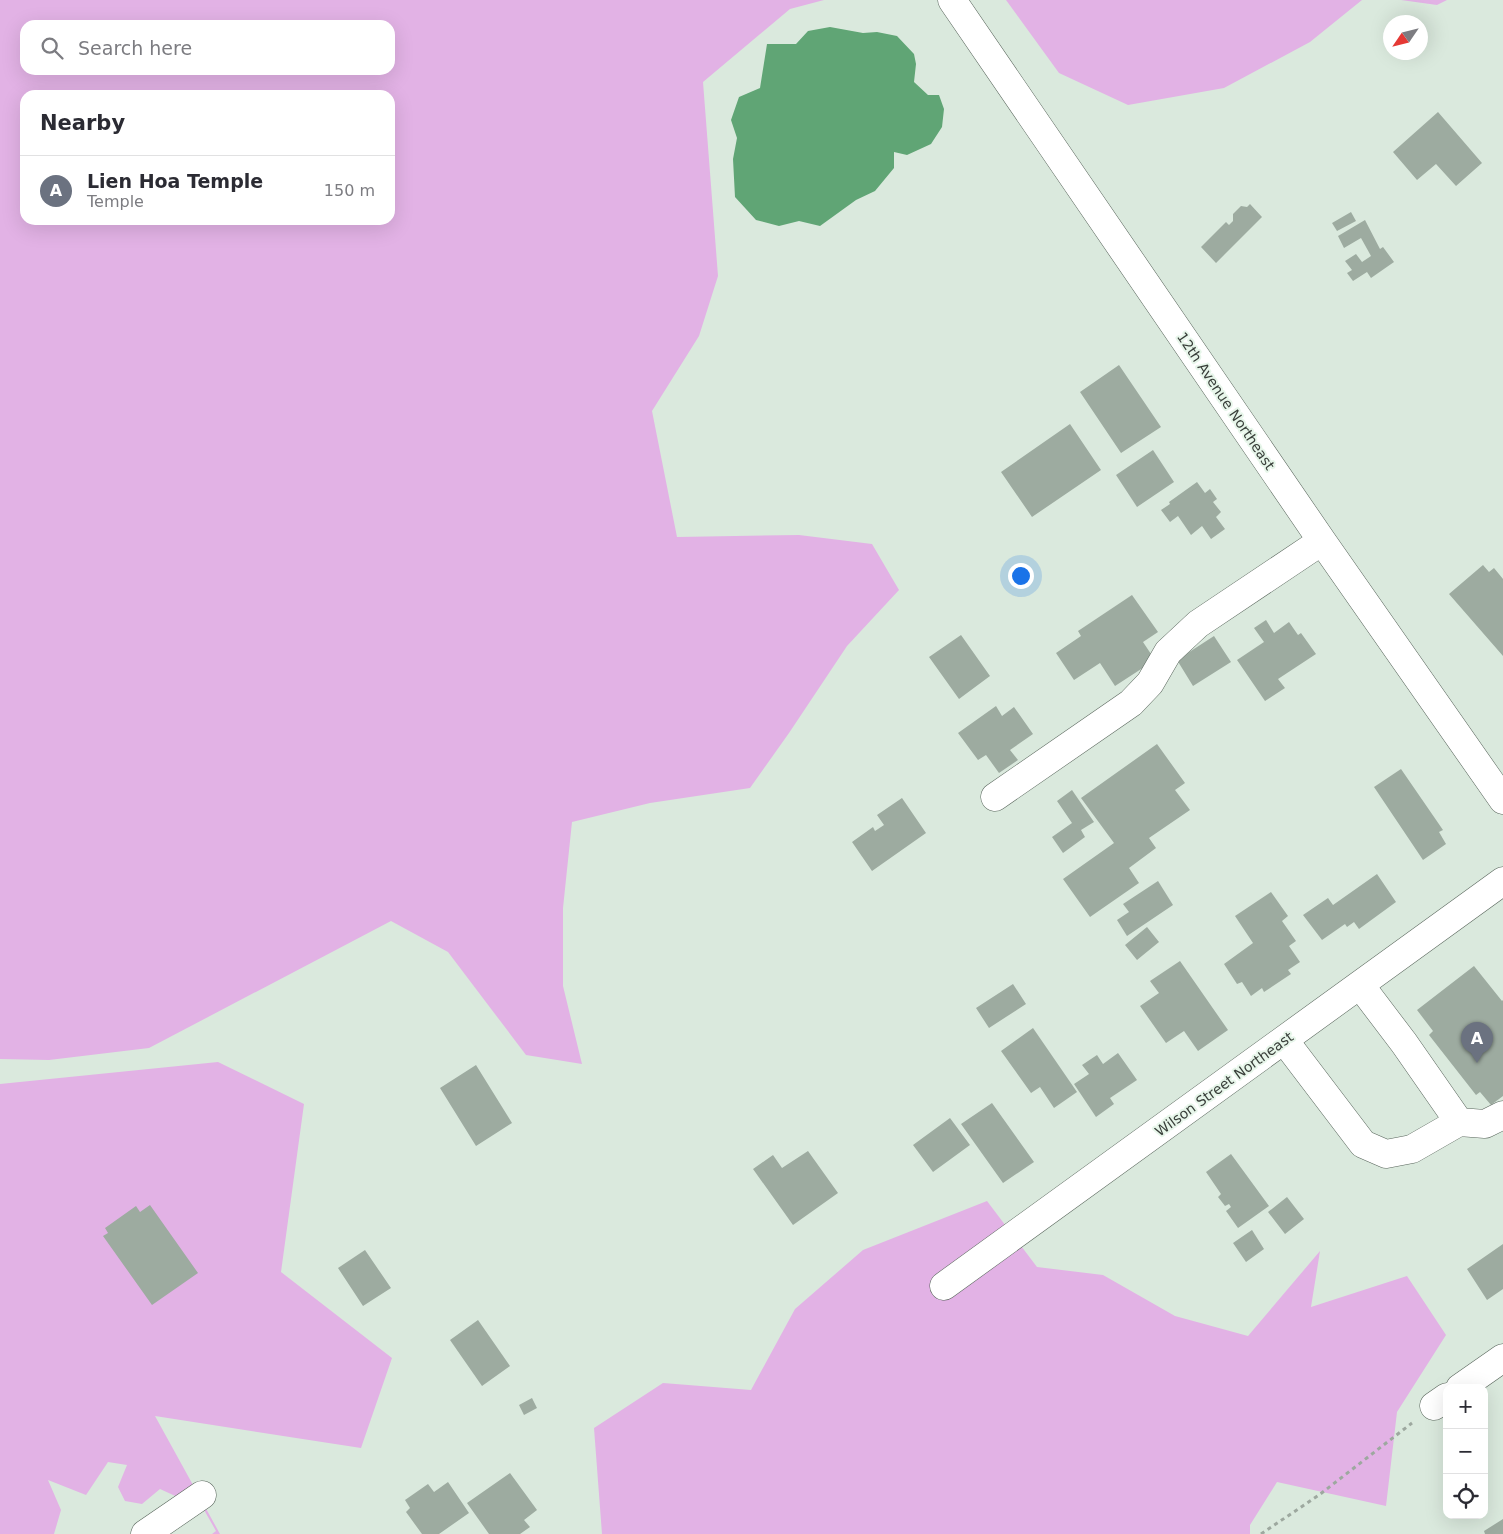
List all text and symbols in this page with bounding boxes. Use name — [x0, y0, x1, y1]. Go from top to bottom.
north arrow — [1383, 15, 1428, 60]
search box — [20, 20, 395, 75]
icon: search — [38, 34, 66, 62]
text: Search here — [78, 37, 192, 59]
text: Nearby — [40, 111, 125, 135]
text: Lien Hoa Temple — [87, 170, 263, 192]
text: A — [50, 181, 62, 200]
text: 150 m — [324, 181, 375, 200]
text: Temple — [87, 192, 144, 211]
street label: 12th Avenue Northeast — [1174, 329, 1278, 473]
your location — [1008, 563, 1034, 589]
pin: A — [1461, 1022, 1493, 1063]
street label: Wilson Street Northeast — [1152, 1028, 1297, 1139]
map controls — [1443, 1384, 1488, 1519]
button: + — [1443, 1384, 1488, 1429]
button: − — [1443, 1429, 1488, 1474]
button: locate — [1443, 1474, 1488, 1519]

